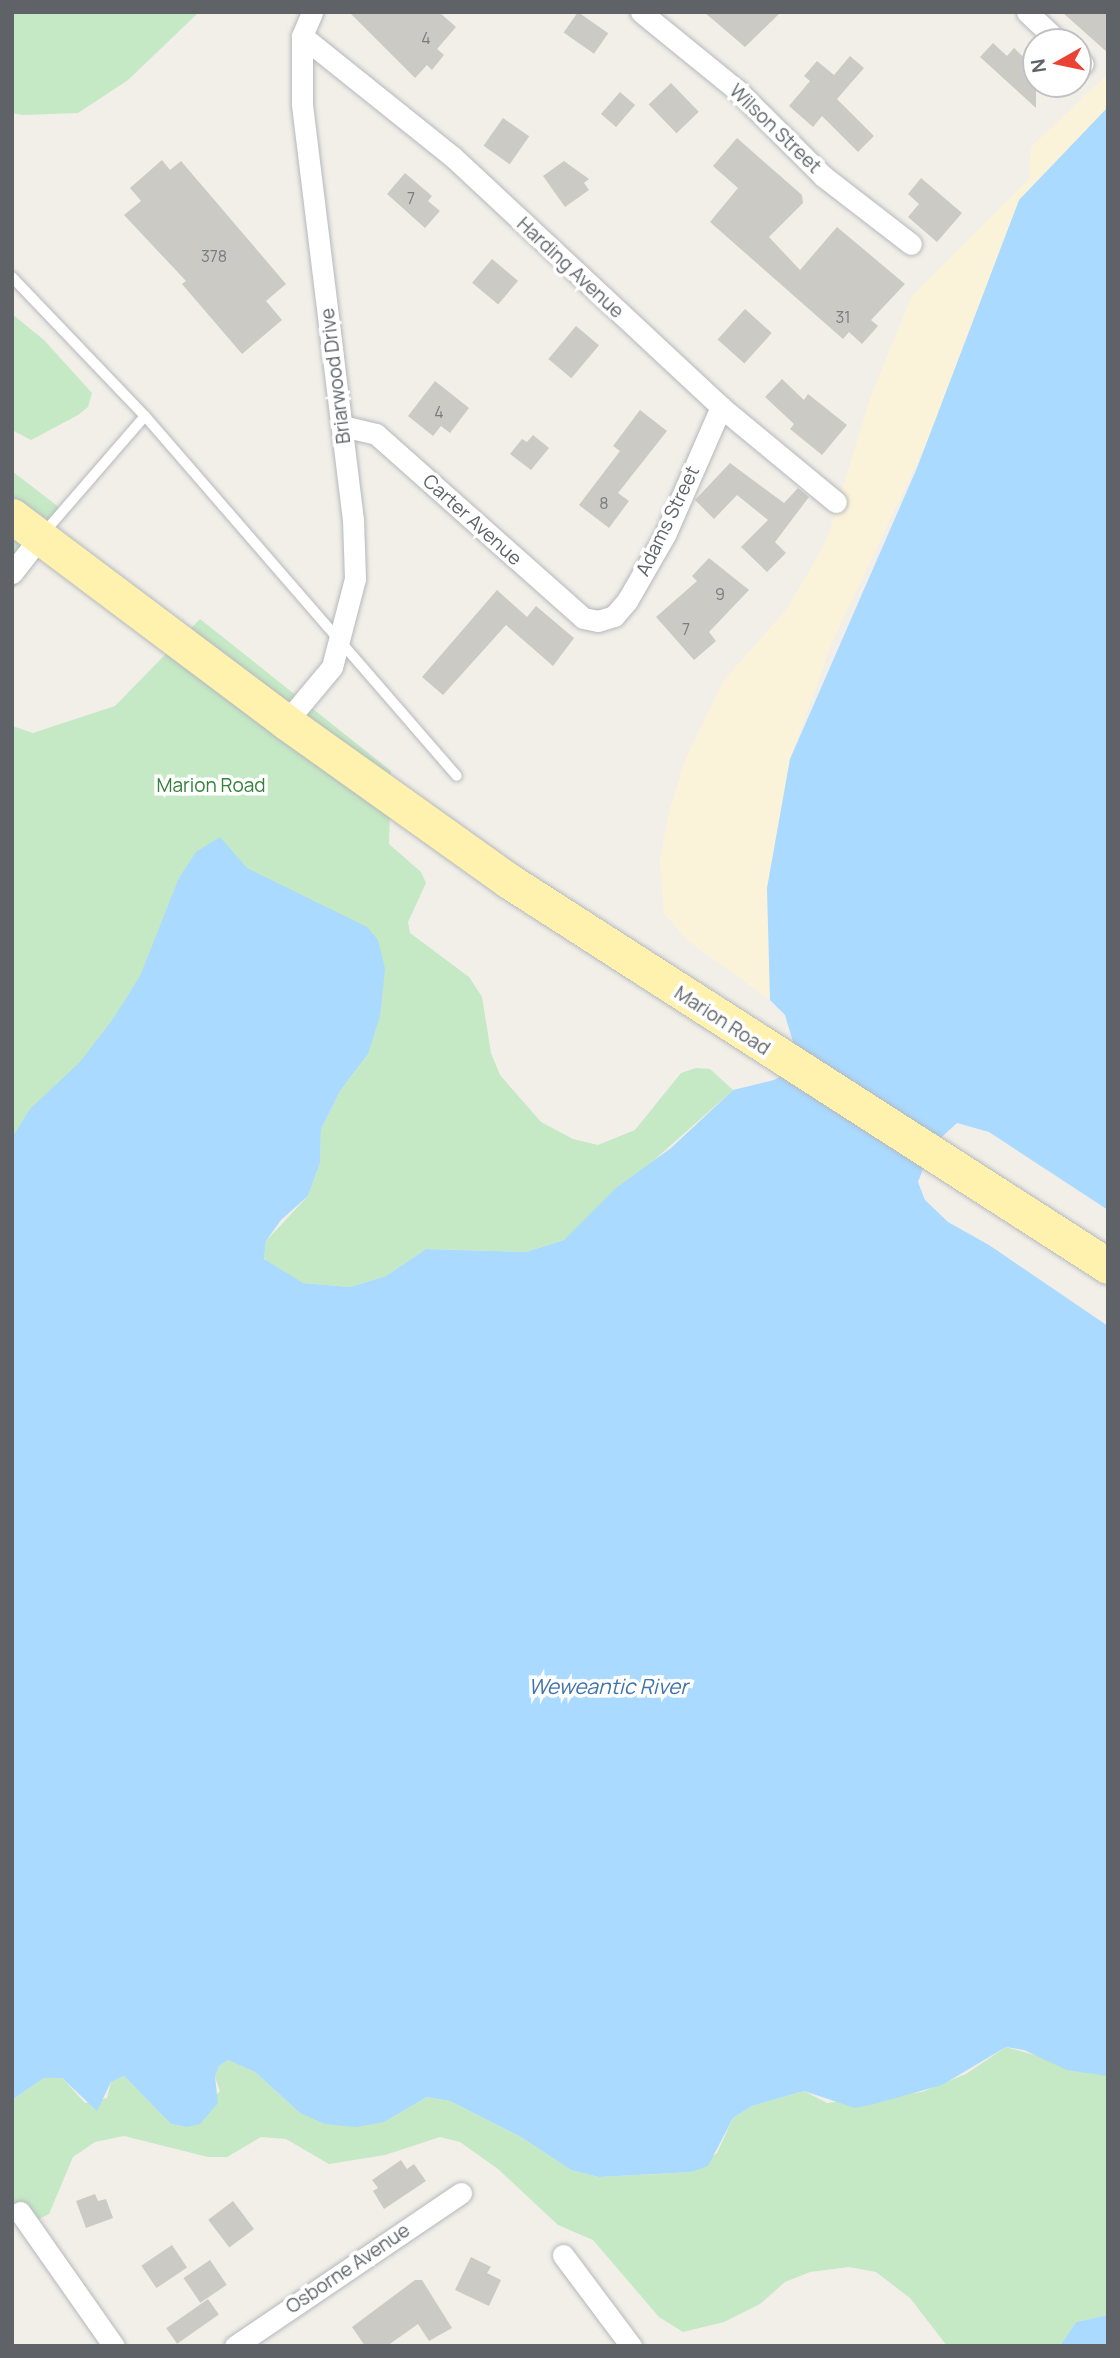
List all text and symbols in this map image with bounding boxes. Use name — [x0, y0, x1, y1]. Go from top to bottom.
house number: 4 — [421, 28, 431, 48]
north arrow — [1022, 28, 1092, 98]
text: N — [1024, 57, 1052, 75]
street label: Wilson Street — [725, 80, 825, 178]
house number: 7 — [407, 188, 415, 208]
street label: Harding Avenue — [512, 213, 628, 323]
house number: 378 — [201, 246, 227, 266]
street label: Briarwood Drive — [316, 307, 356, 445]
house number: 31 — [835, 307, 851, 327]
house number: 4 — [434, 402, 444, 422]
street label: Adams Street — [632, 462, 704, 580]
street label: Carter Avenue — [418, 470, 526, 570]
house number: 8 — [599, 493, 609, 513]
house number: 9 — [715, 584, 725, 604]
house number: 7 — [682, 619, 690, 639]
park label: Marion Road — [156, 775, 266, 797]
street label: Marion Road — [670, 982, 774, 1060]
water label: Weweantic River — [528, 1673, 688, 1699]
street label: Osborne Avenue — [282, 2219, 414, 2319]

